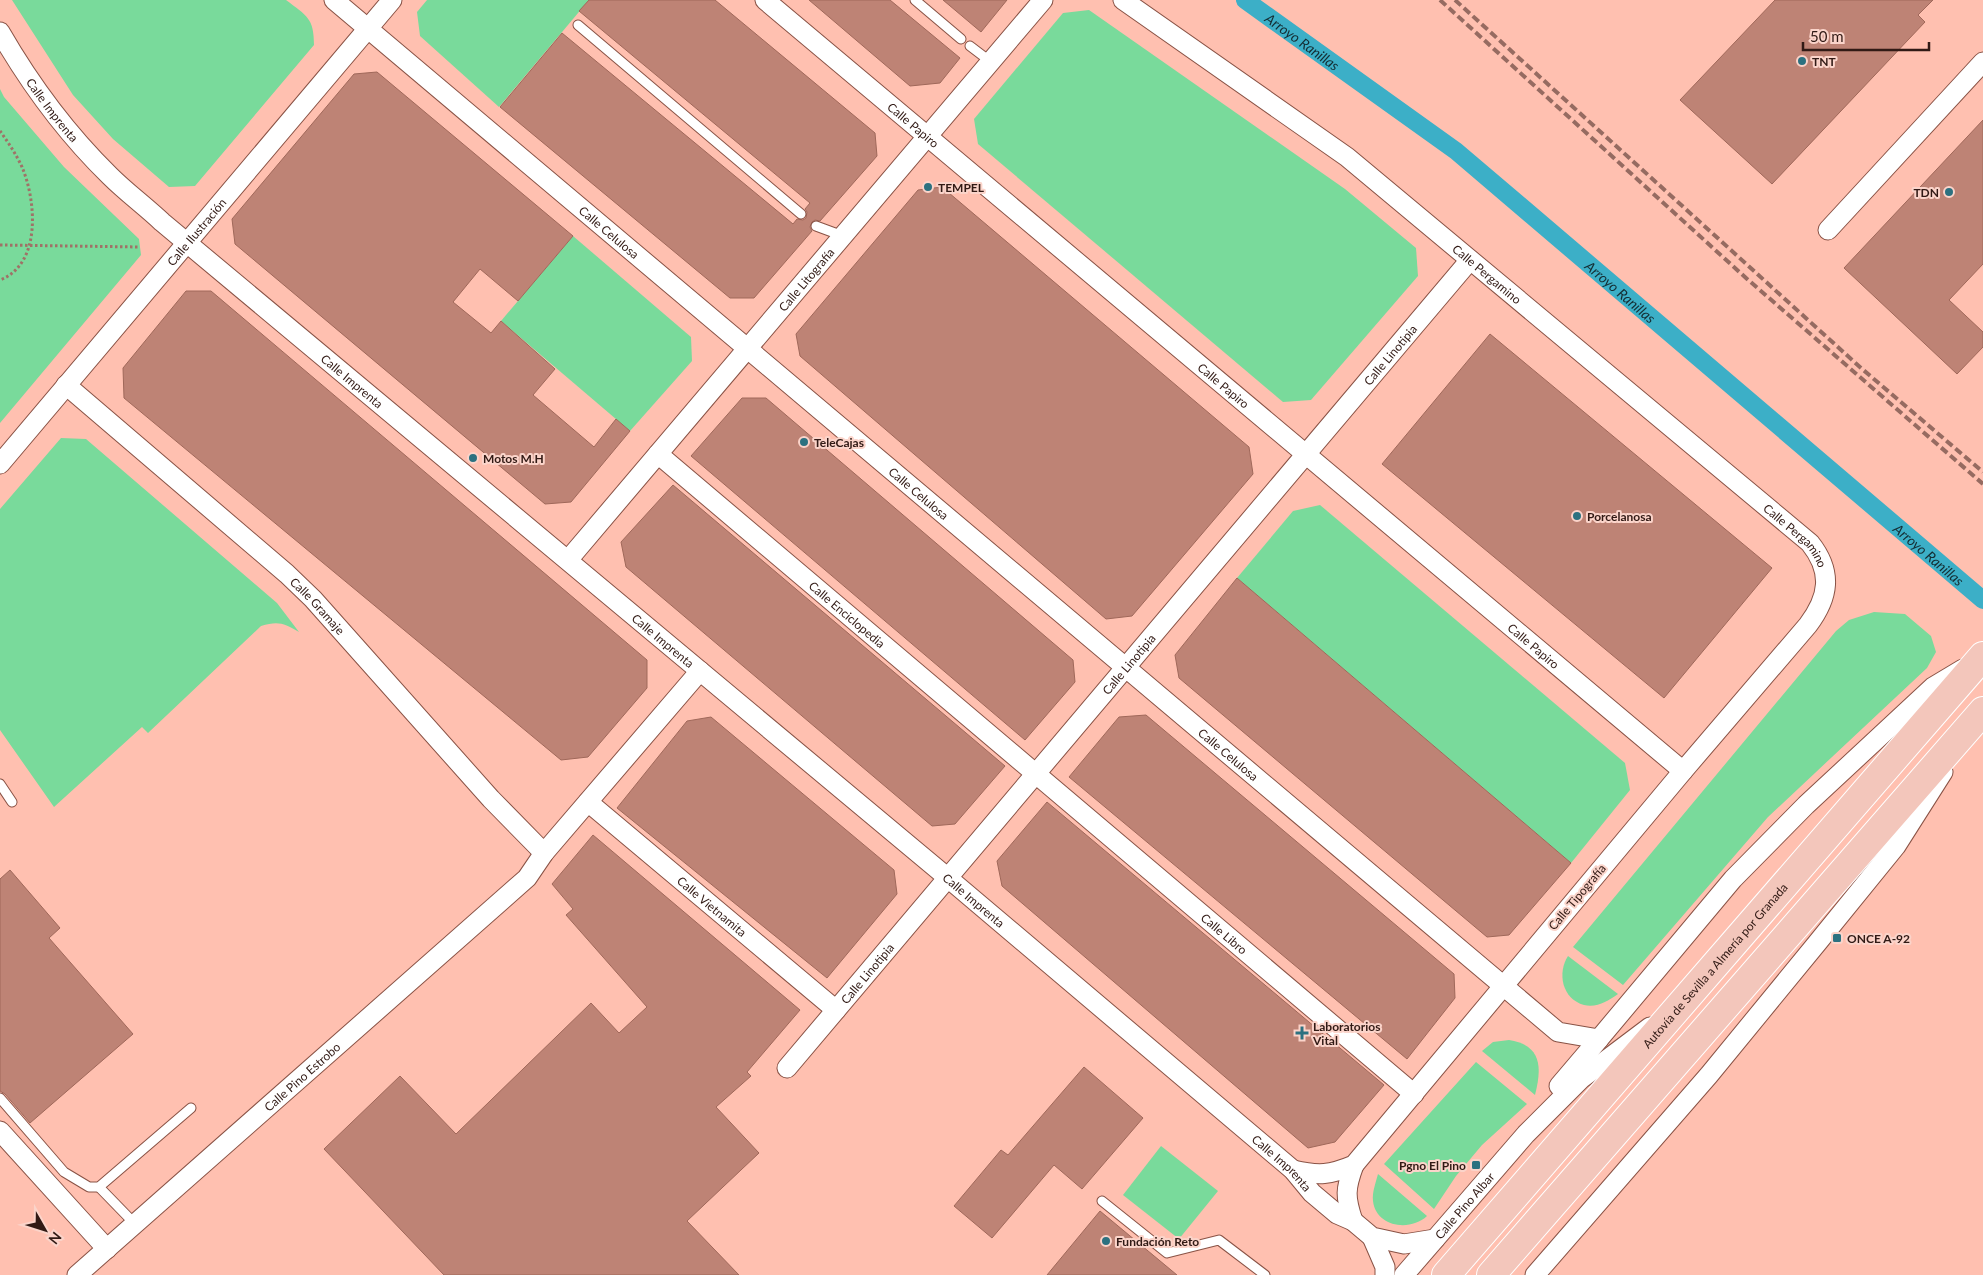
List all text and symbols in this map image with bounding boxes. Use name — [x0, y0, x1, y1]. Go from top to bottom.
water label: Arroyo Ranillas — [1262, 8, 1343, 74]
scale bar — [1803, 20, 1929, 52]
text: 50 m — [1810, 27, 1844, 45]
place label: TNT — [1812, 54, 1836, 69]
marker: TNT — [1796, 55, 1808, 67]
street label: Calle Imprenta — [23, 75, 82, 145]
street label: Calle Papiro — [885, 99, 943, 151]
place label: TEMPEL — [938, 180, 985, 195]
marker: TEMPEL — [922, 181, 934, 193]
place label: TDN — [1913, 185, 1939, 200]
marker: TDN — [1943, 186, 1955, 198]
street label: Calle Ilustración — [163, 195, 229, 269]
street label: Calle Celulosa — [576, 203, 642, 262]
street label: Calle Pergamino — [1450, 241, 1525, 307]
street label: Calle Litografía — [775, 245, 837, 314]
water label: Arroyo Ranillas — [1581, 256, 1660, 326]
street label: Calle Linotipia — [1360, 321, 1420, 388]
street label: Calle Imprenta — [318, 351, 386, 411]
street label: Calle Papiro — [1195, 359, 1253, 411]
place label: TeleCajas — [814, 435, 864, 450]
marker: TeleCajas — [798, 436, 810, 448]
place label: Motos M.H — [483, 451, 544, 466]
marker: Motos M.H — [467, 452, 479, 464]
street label: Calle Celulosa — [886, 464, 952, 523]
street label: Calle Pergamino — [1761, 500, 1830, 569]
place label: Porcelanosa — [1587, 509, 1652, 524]
marker: Porcelanosa — [1571, 510, 1583, 522]
water label: Arroyo Ranillas — [1890, 519, 1968, 589]
street label: Calle Gramaje — [287, 574, 348, 637]
street label: Calle Enciclopedia — [806, 578, 889, 651]
street label: Calle Imprenta — [629, 610, 697, 671]
street label: Calle Papiro — [1505, 620, 1563, 672]
street label: Calle Linotipia — [1099, 631, 1158, 697]
street label: Calle Celulosa — [1195, 725, 1262, 784]
street label: Calle Tipografía — [1545, 861, 1609, 933]
street label: Calle Imprenta — [940, 870, 1008, 930]
street label: Calle Vietnamita — [674, 873, 750, 940]
street label: Autovía de Sevilla a Almería por Granada — [1639, 880, 1790, 1051]
street label: Calle Libro — [1198, 910, 1251, 957]
place label: ONCE A-92 — [1847, 931, 1910, 946]
marker: ONCE A-92 — [1831, 932, 1843, 944]
street label: Calle Linotipia — [837, 940, 897, 1007]
place label: Laboratorios Vital — [1312, 1019, 1380, 1048]
marker: Laboratorios Vital — [1295, 1026, 1309, 1040]
street label: Calle Pino Estrobo — [261, 1039, 343, 1114]
street label: Calle Imprenta — [1249, 1131, 1315, 1194]
place label: Pgno El Pino — [1399, 1158, 1466, 1173]
marker: Pgno El Pino — [1470, 1159, 1482, 1171]
street label: Calle Pino Albar — [1431, 1169, 1498, 1242]
north arrow — [20, 1205, 70, 1255]
text: N — [45, 1229, 65, 1248]
place label: Fundación Reto — [1116, 1234, 1199, 1249]
marker: Fundación Reto — [1100, 1235, 1112, 1247]

